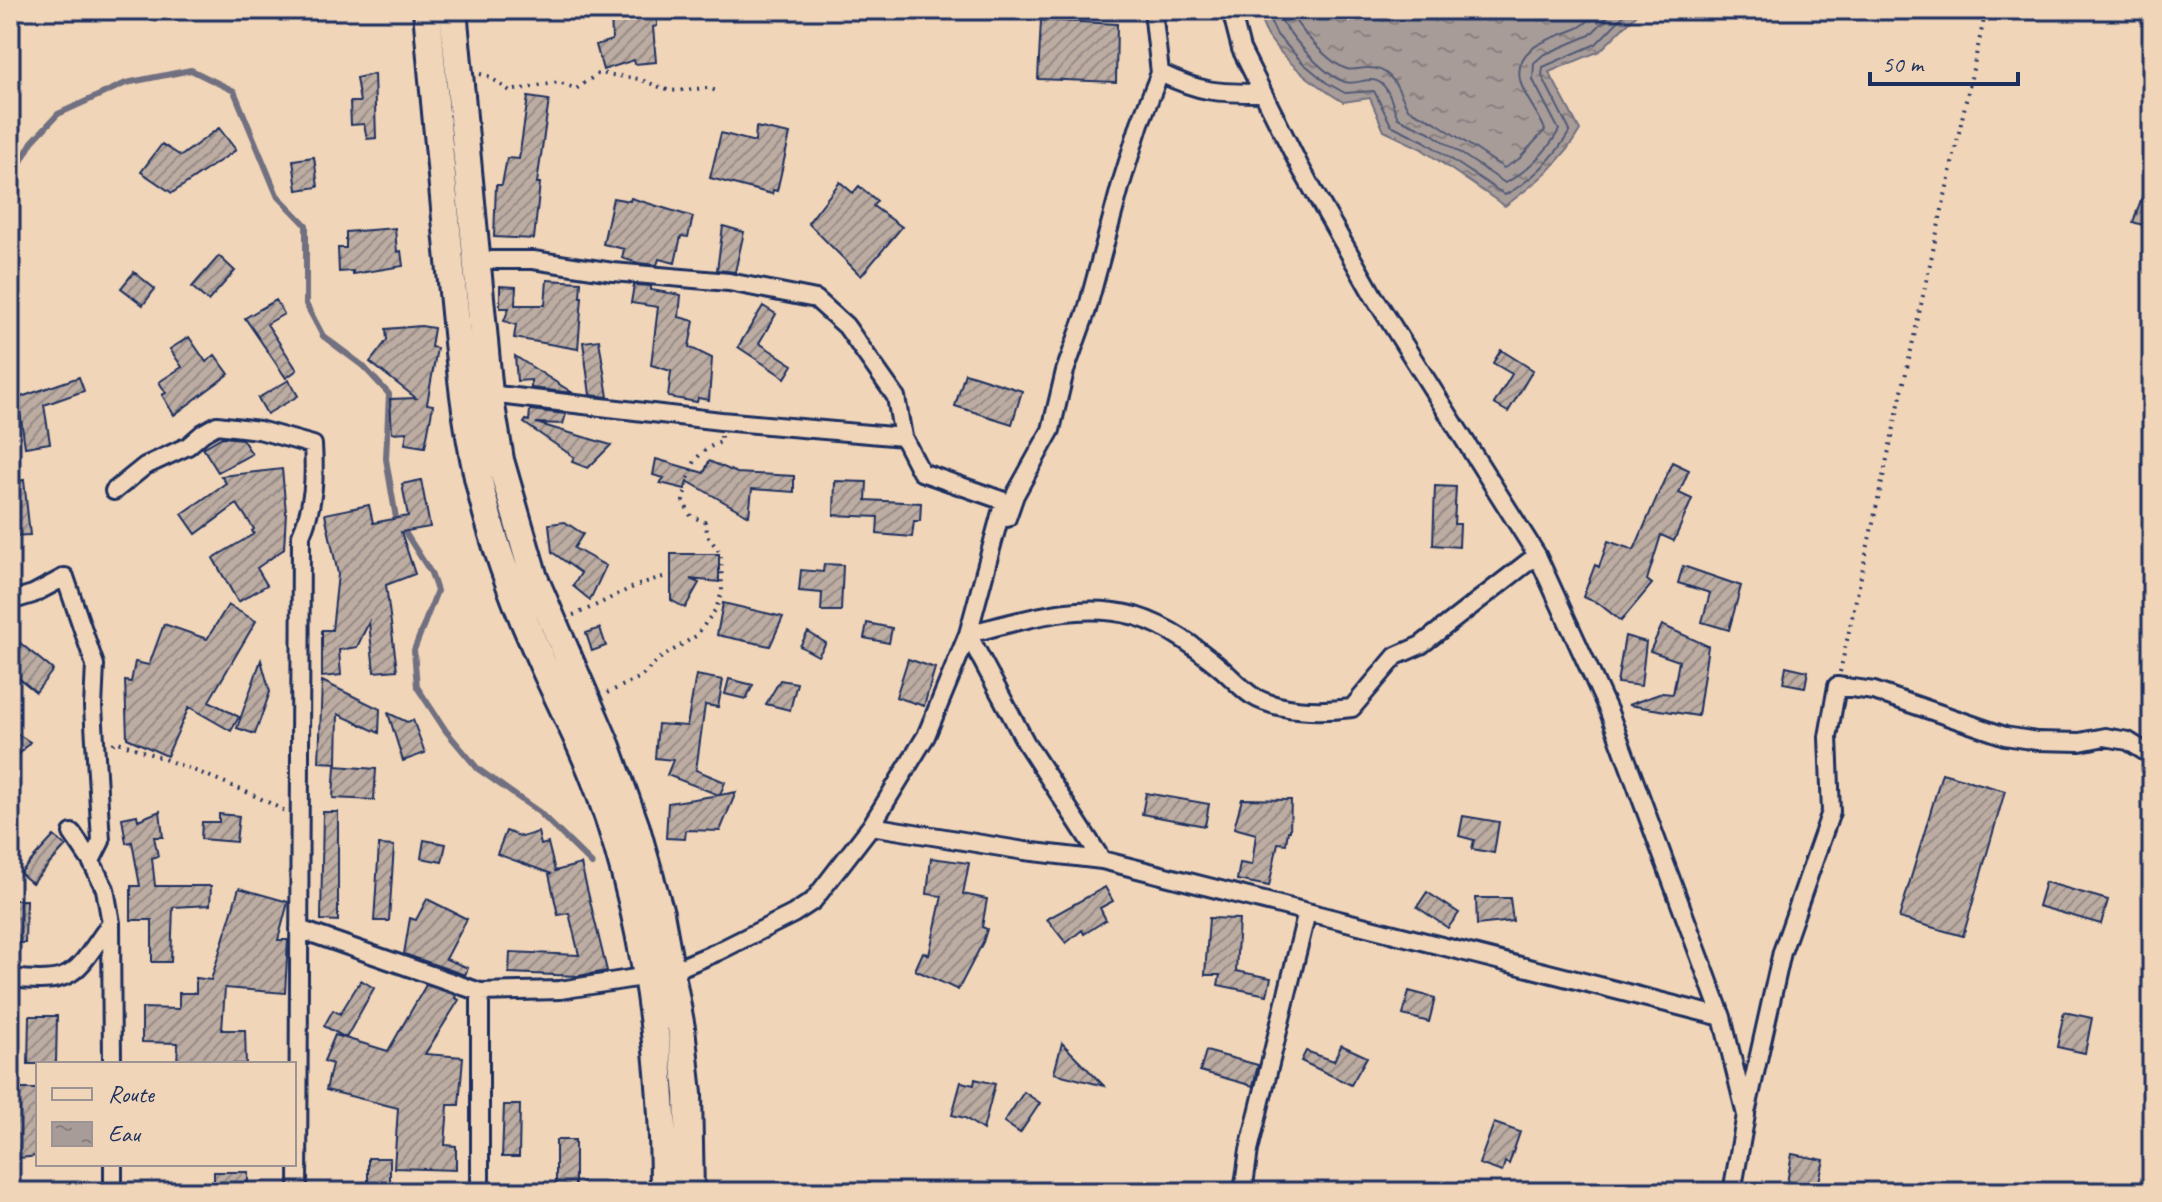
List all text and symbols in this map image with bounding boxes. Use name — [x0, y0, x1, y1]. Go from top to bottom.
scale bar — [1870, 36, 2018, 86]
text: 50 m — [1882, 49, 1925, 79]
legend — [36, 1062, 296, 1166]
text: Route — [108, 1079, 156, 1109]
text: Eau — [108, 1119, 142, 1149]

